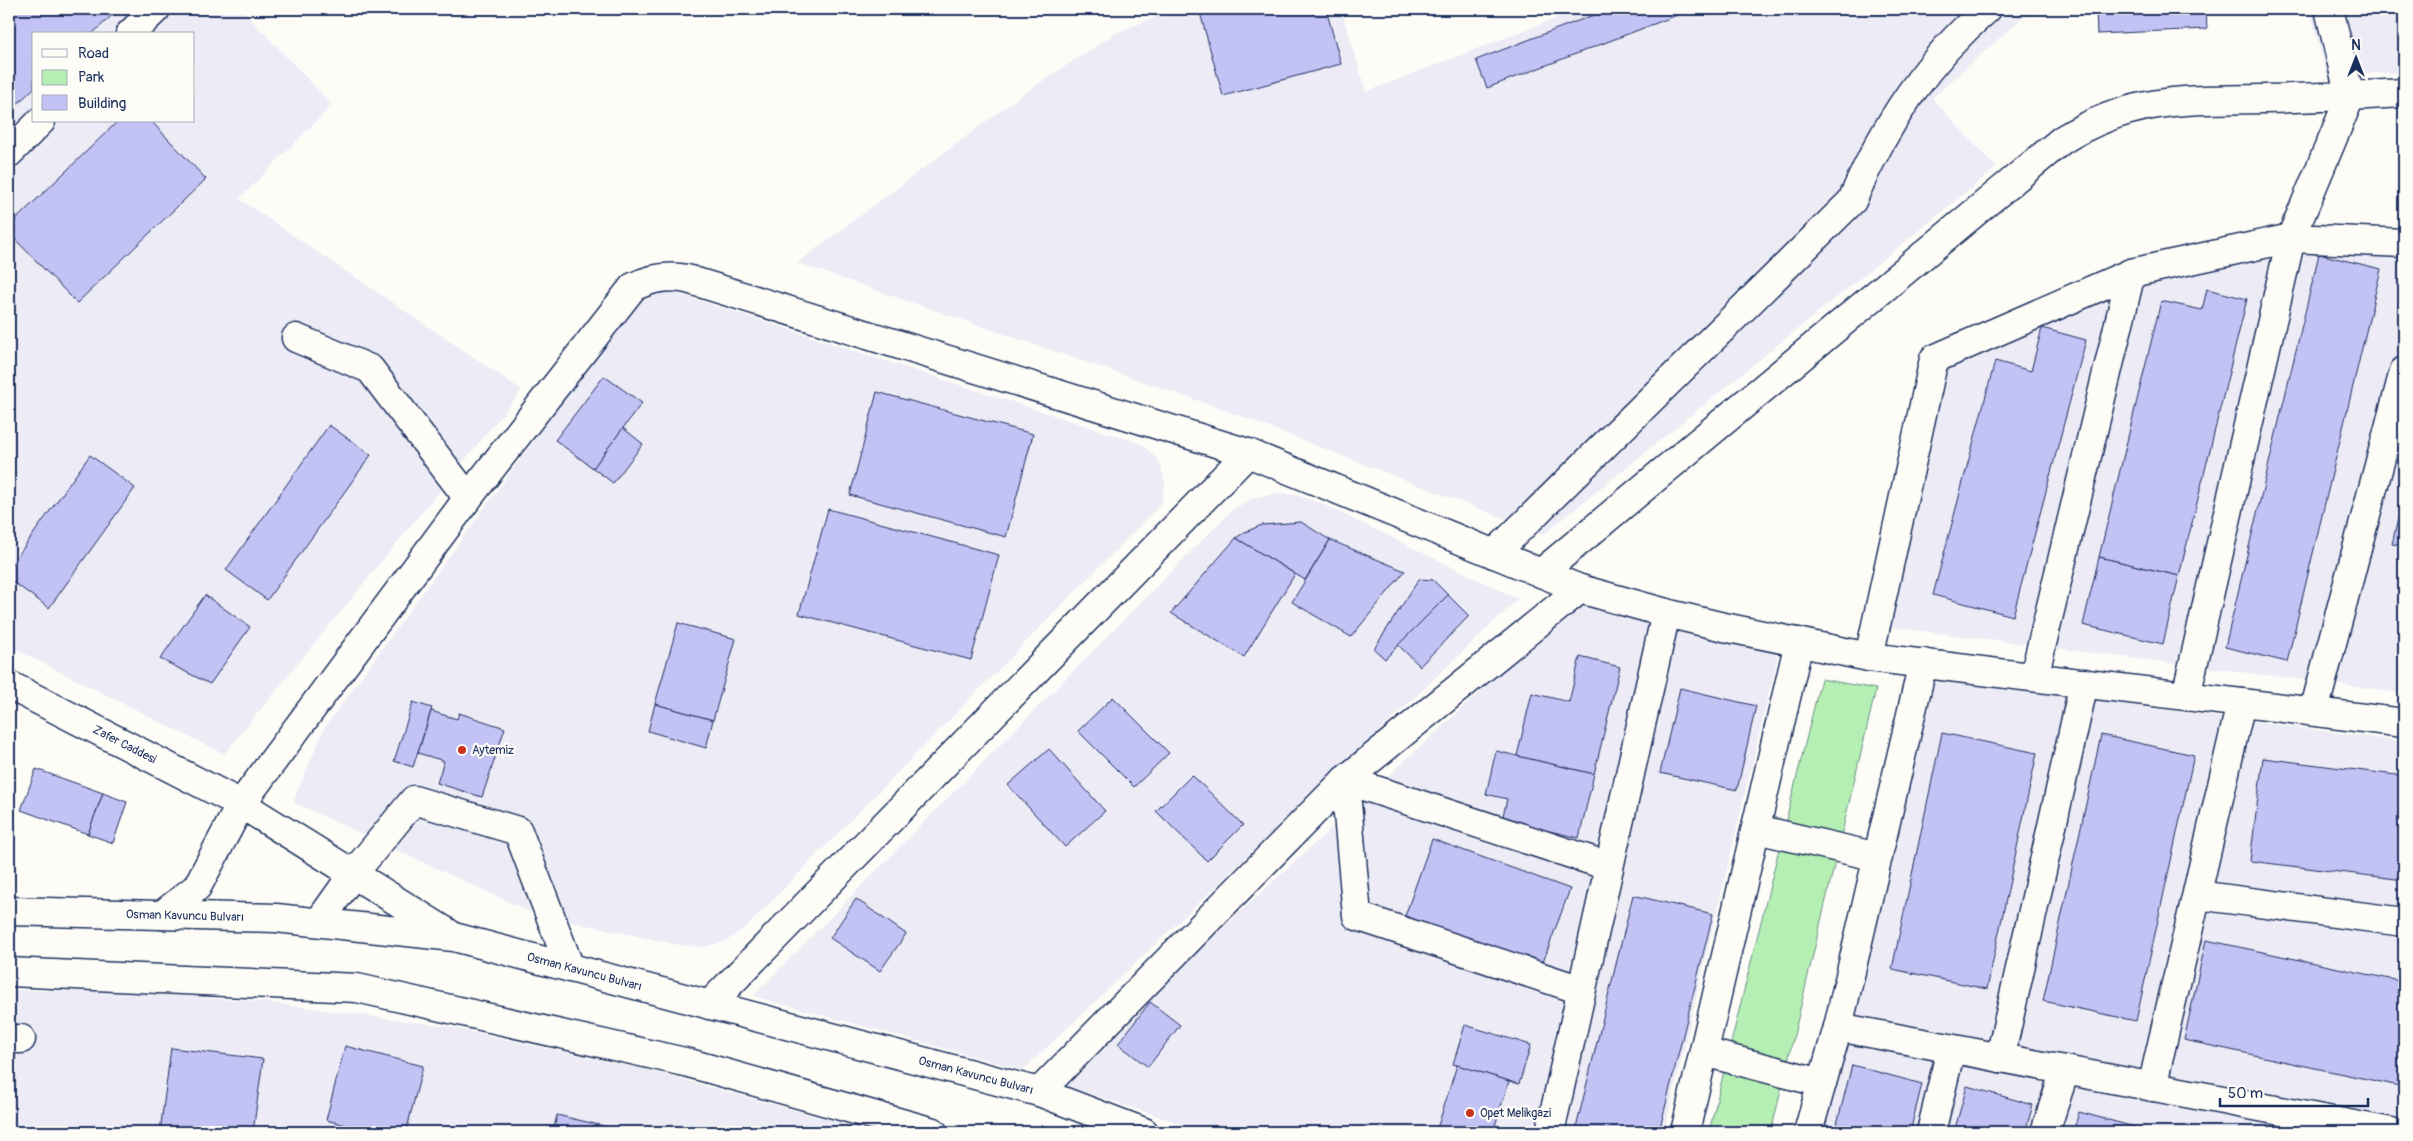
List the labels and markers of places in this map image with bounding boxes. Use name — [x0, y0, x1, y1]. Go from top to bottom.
place label: Aytemiz — [472, 743, 514, 758]
marker: Aytemiz — [456, 744, 468, 756]
place label: Opet Melikgazi — [1480, 1106, 1551, 1121]
marker: Opet Melikgazi — [1464, 1107, 1476, 1119]

